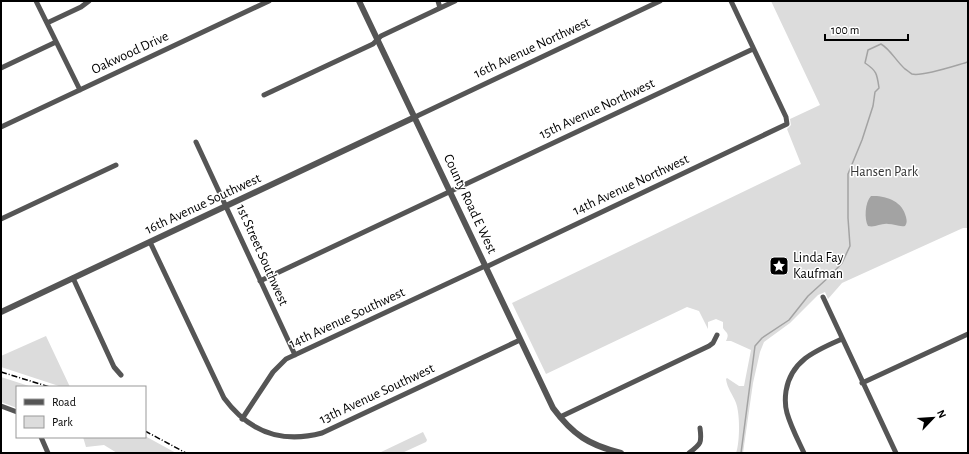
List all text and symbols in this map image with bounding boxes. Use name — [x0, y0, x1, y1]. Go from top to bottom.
street label: 16th Avenue Northwest — [472, 15, 593, 81]
scale bar — [825, 16, 908, 42]
text: 100 m — [831, 24, 859, 36]
street label: Oakwood Drive — [89, 29, 171, 77]
street label: 15th Avenue Northwest — [537, 76, 657, 142]
street label: County Road E West — [441, 152, 499, 256]
street label: 14th Avenue Northwest — [571, 152, 692, 218]
park label: Hansen Park — [850, 165, 919, 179]
street label: 16th Avenue Southwest — [143, 171, 263, 237]
street label: 1st Street Southwest — [233, 202, 291, 308]
place label: Linda Fay Kaufman — [793, 251, 843, 281]
place icon: Linda Fay Kaufman — [768, 255, 790, 277]
street label: 14th Avenue Southwest — [287, 285, 407, 351]
street label: 13th Avenue Southwest — [317, 361, 437, 427]
legend — [16, 386, 146, 438]
text: Road — [52, 396, 76, 408]
north arrow — [913, 398, 953, 438]
text: N — [935, 408, 948, 420]
text: Park — [52, 416, 73, 428]

